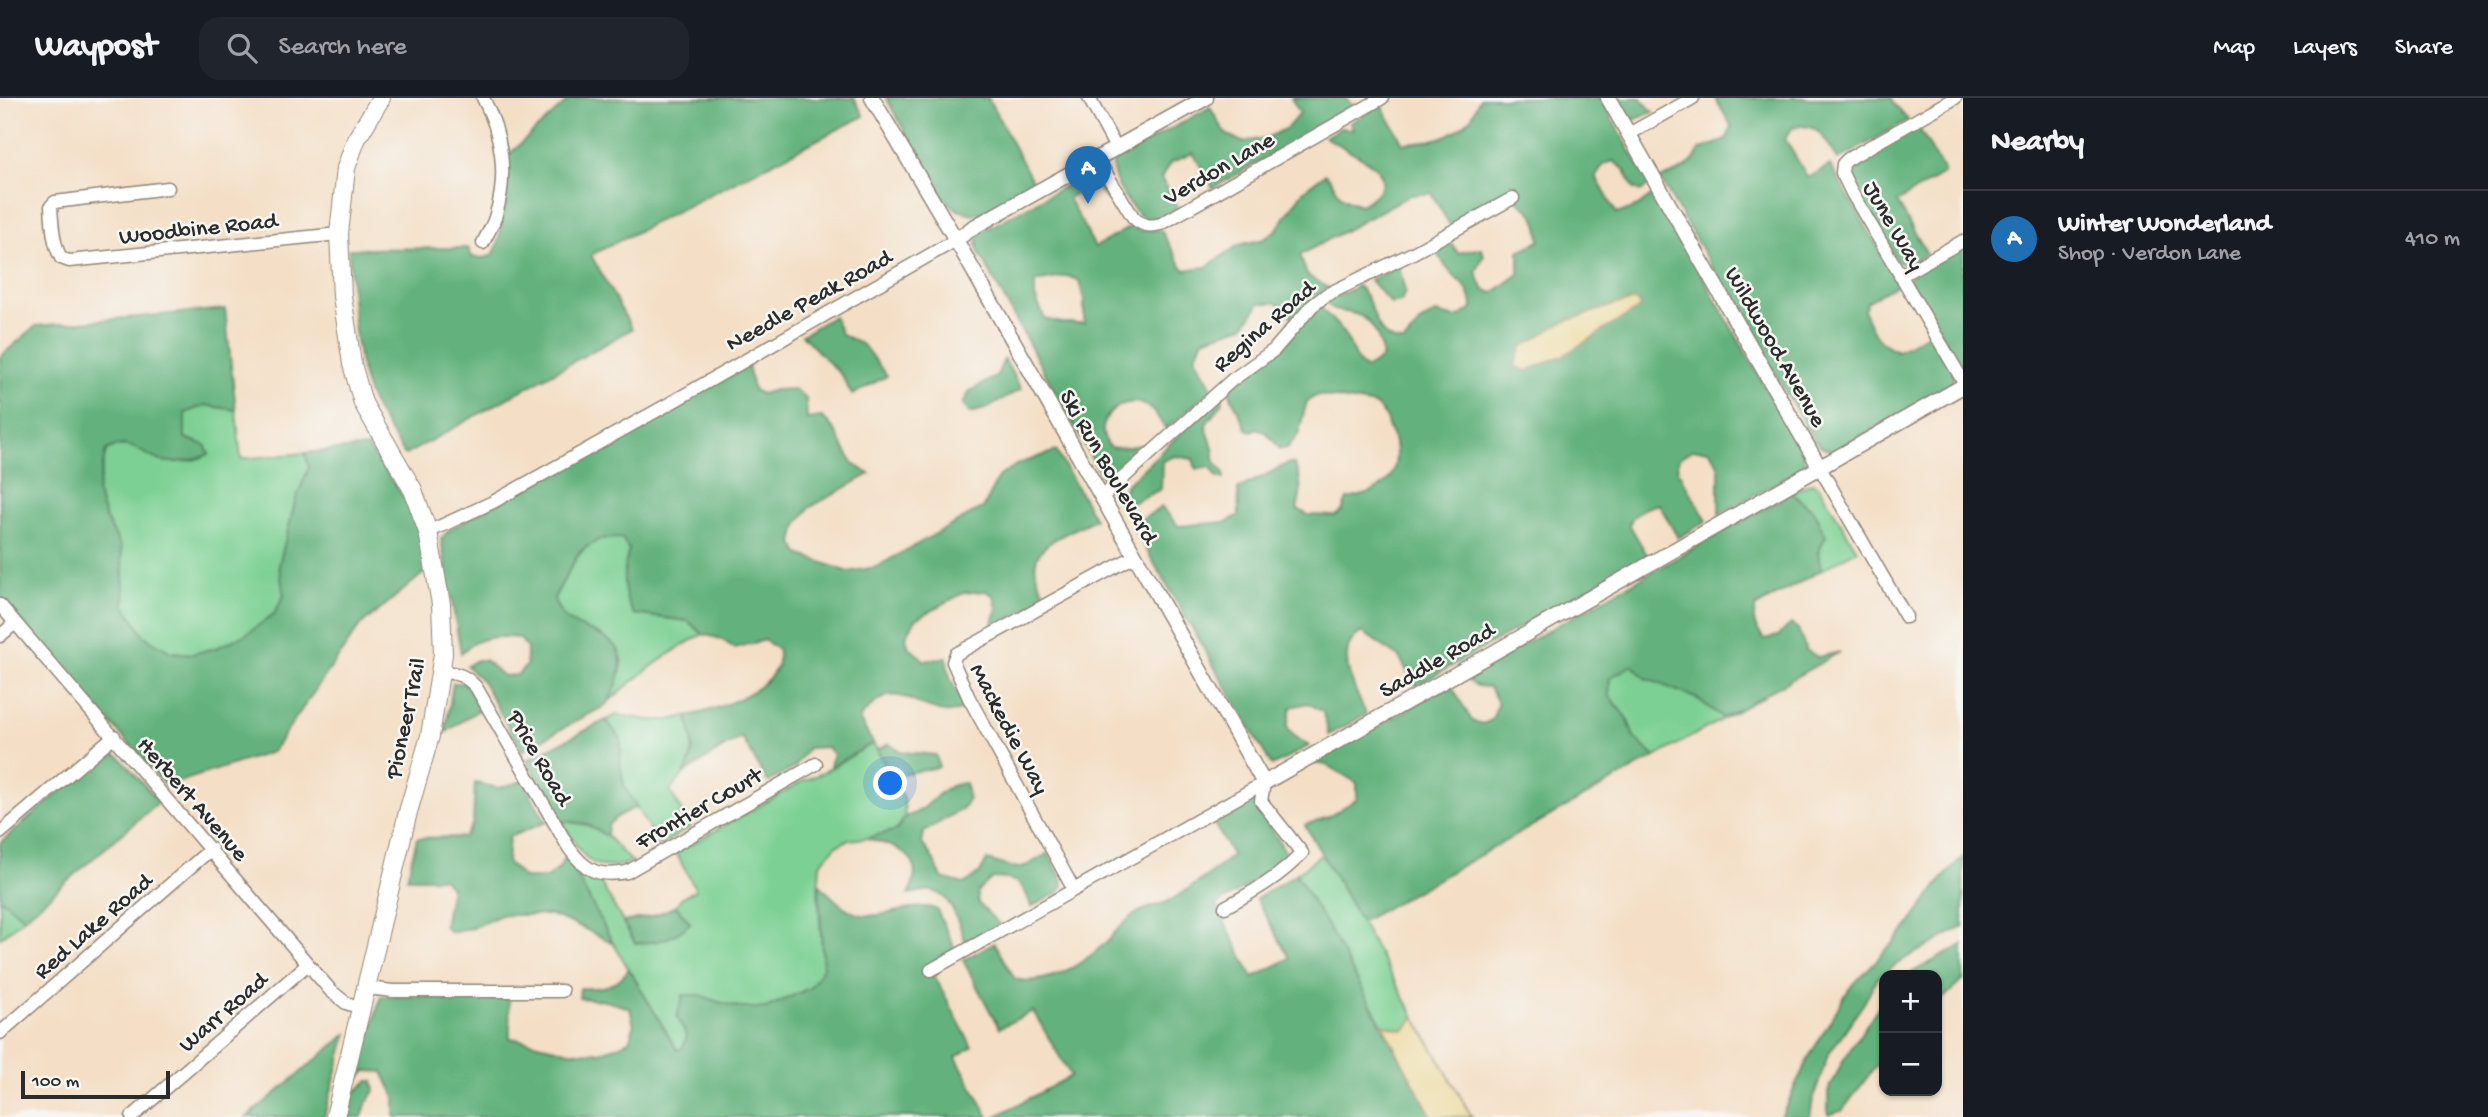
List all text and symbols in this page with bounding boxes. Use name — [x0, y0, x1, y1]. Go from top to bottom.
search box — [199, 17, 689, 80]
text: Waypost — [35, 29, 157, 67]
icon: search — [223, 29, 261, 67]
text: Search here — [279, 33, 407, 64]
text: Map — [2213, 34, 2255, 63]
text: Layers — [2293, 34, 2357, 63]
text: Share — [2395, 34, 2453, 63]
street label: Verdon Lane — [1158, 126, 1281, 214]
text: Nearby — [1991, 126, 2084, 161]
pin: A — [1065, 146, 1111, 204]
street label: June Way — [1855, 177, 1929, 277]
street label: Woodbine Road — [118, 208, 281, 253]
text: Winter Wonderland — [2058, 210, 2271, 241]
text: A — [2007, 226, 2021, 253]
text: 410 m — [2405, 226, 2460, 253]
text: Shop · Verdon Lane — [2058, 241, 2241, 268]
street label: Needle Peak Road — [721, 243, 900, 360]
street label: Wildwood Avenue — [1716, 262, 1832, 434]
street label: Regina Road — [1208, 274, 1324, 380]
street label: Ski Run Boulevard — [1051, 385, 1164, 552]
street label: Saddle Road — [1375, 616, 1502, 707]
street label: Pioneer Trail — [380, 656, 434, 783]
street label: Mackedie Way — [961, 659, 1055, 800]
street label: Price Road — [499, 705, 578, 813]
street label: Herbert Avenue — [129, 732, 254, 869]
street label: Frontier Court — [630, 761, 770, 858]
your location — [873, 766, 907, 800]
street label: Red Lake Road — [29, 867, 161, 987]
street label: Warr Road — [174, 966, 276, 1060]
map controls — [1879, 970, 1942, 1096]
button: + — [1879, 970, 1942, 1033]
button: − — [1879, 1033, 1942, 1096]
scale bar — [21, 1068, 170, 1100]
text: 100 m — [32, 1071, 79, 1094]

